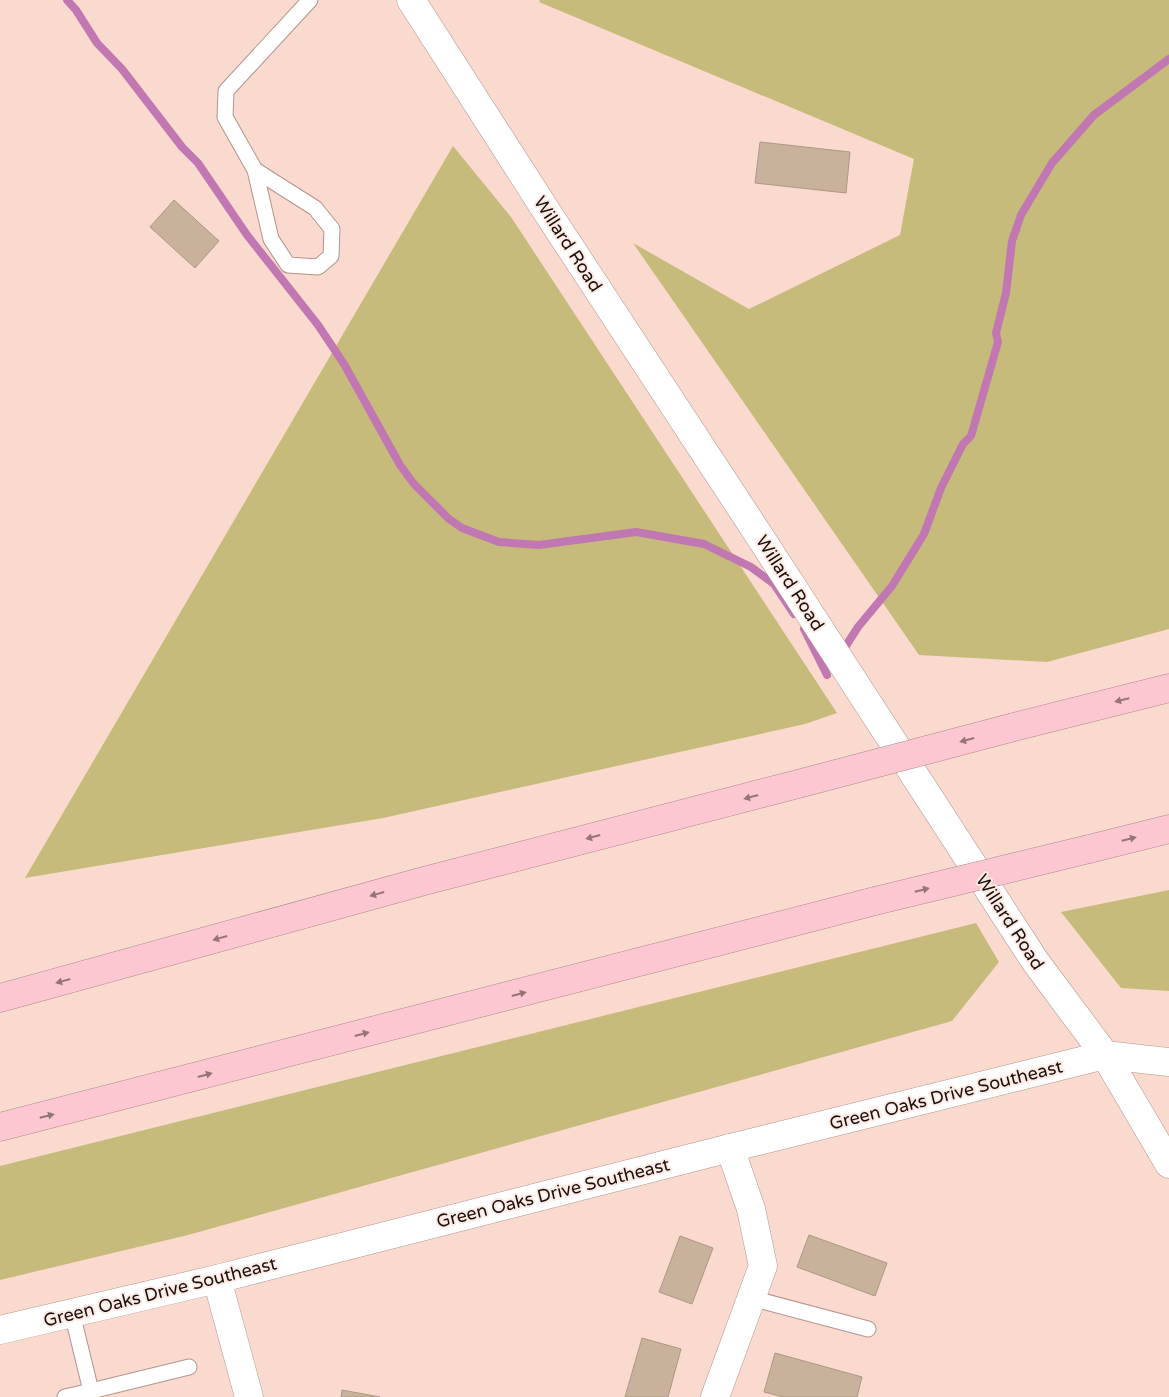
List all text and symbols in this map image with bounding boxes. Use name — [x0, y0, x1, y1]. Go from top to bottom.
street label: Willard Road — [529, 192, 607, 296]
street label: Willard Road — [751, 531, 829, 635]
one-way arrow — [1114, 696, 1129, 704]
one-way arrow — [959, 736, 974, 744]
one-way arrow — [743, 793, 758, 801]
one-way arrow — [586, 834, 601, 842]
one-way arrow — [1122, 834, 1137, 842]
street label: Willard Road — [971, 870, 1049, 974]
one-way arrow — [915, 885, 930, 893]
one-way arrow — [369, 891, 384, 899]
one-way arrow — [212, 934, 228, 942]
one-way arrow — [56, 978, 71, 986]
one-way arrow — [512, 989, 527, 997]
one-way arrow — [355, 1030, 370, 1038]
street label: Green Oaks Drive Southeast — [827, 1055, 1065, 1135]
one-way arrow — [197, 1071, 212, 1079]
one-way arrow — [40, 1112, 55, 1120]
street label: Green Oaks Drive Southeast — [434, 1153, 672, 1233]
street label: Green Oaks Drive Southeast — [41, 1252, 279, 1332]

